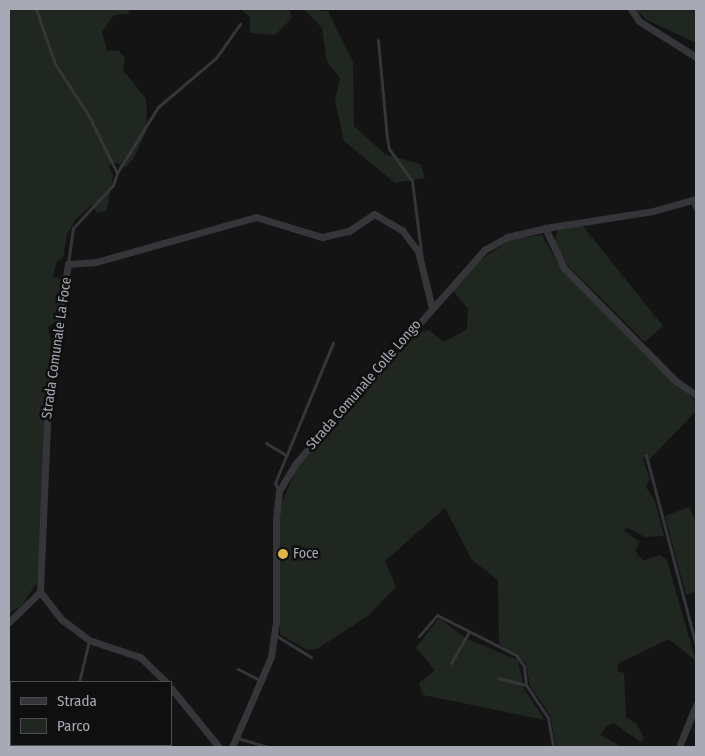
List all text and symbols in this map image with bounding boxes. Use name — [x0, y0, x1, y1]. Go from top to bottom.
street label: Strada Comunale La Foce — [39, 276, 75, 420]
street label: Strada Comunale Colle Longo — [303, 317, 425, 453]
place label: Foce — [293, 546, 319, 562]
marker: Foce — [277, 548, 289, 560]
legend — [10, 681, 172, 746]
text: Strada — [57, 692, 97, 710]
text: Parco — [57, 717, 90, 735]

